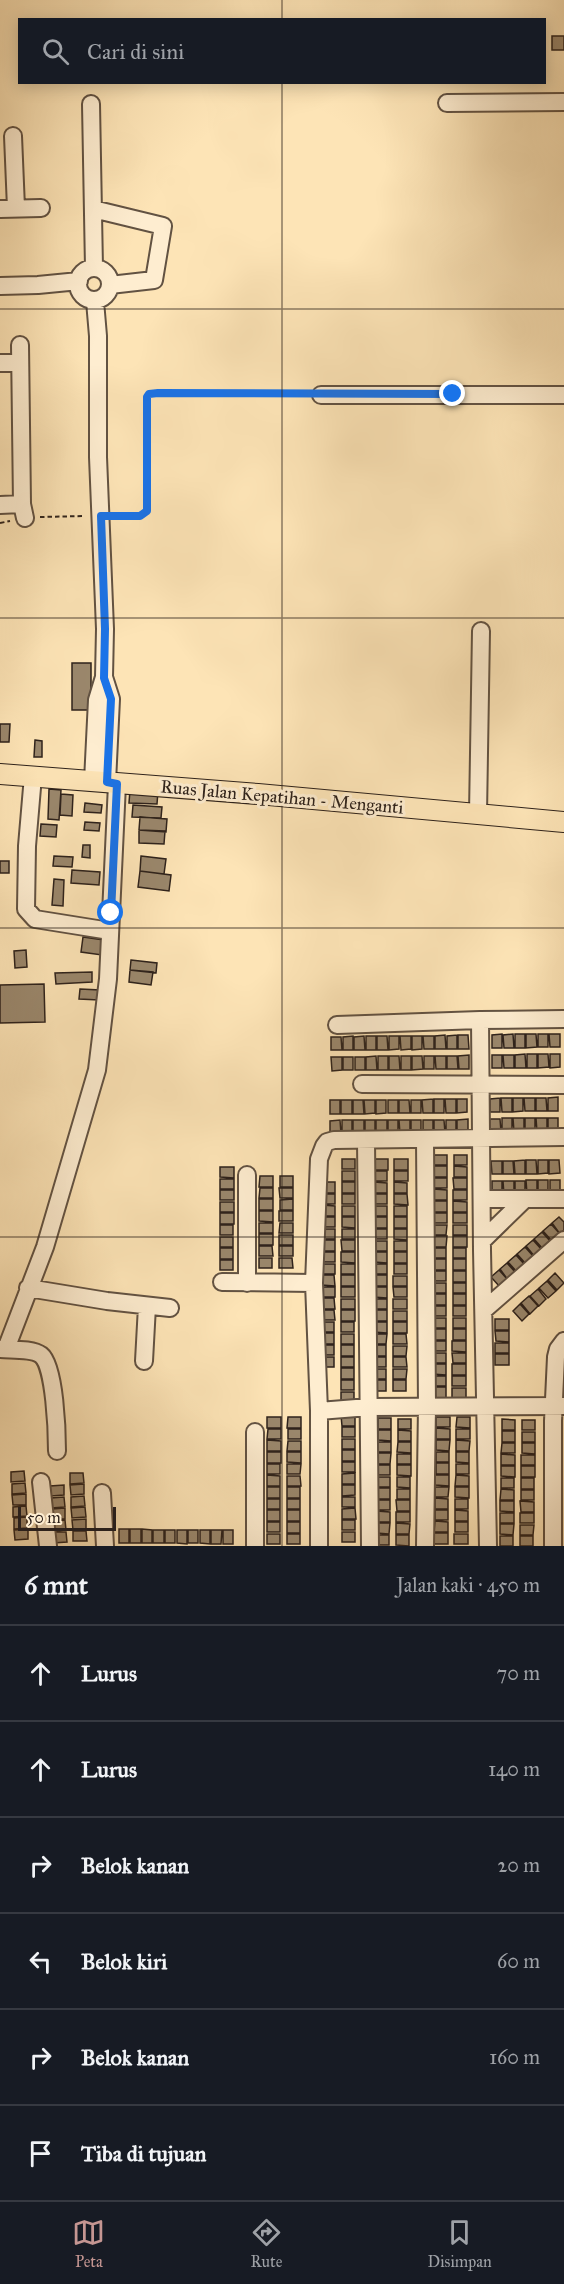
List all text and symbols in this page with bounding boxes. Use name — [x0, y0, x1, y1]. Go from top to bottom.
search box — [18, 18, 546, 84]
icon: search — [39, 35, 72, 68]
text: Cari di sini — [87, 38, 184, 65]
route end — [439, 380, 465, 406]
street label: Ruas Jalan Kepatihan - Menganti — [160, 775, 404, 820]
route start — [97, 899, 123, 925]
scale bar — [18, 1504, 116, 1532]
text: 50 m — [27, 1508, 61, 1527]
text: 6 mnt — [24, 1569, 88, 1601]
text: Jalan kaki · 450 m — [396, 1573, 540, 1597]
icon: ahead — [24, 1657, 57, 1690]
text: Lurus — [81, 1660, 137, 1687]
text: 70 m — [497, 1661, 540, 1685]
icon: ahead — [24, 1753, 57, 1786]
text: Lurus — [81, 1756, 137, 1783]
text: 140 m — [488, 1757, 540, 1781]
icon: right — [24, 1849, 57, 1882]
text: Belok kanan — [81, 1852, 189, 1879]
text: 20 m — [497, 1853, 540, 1877]
icon: left — [24, 1945, 57, 1978]
text: Belok kiri — [81, 1948, 167, 1975]
text: 60 m — [497, 1949, 540, 1973]
icon: right — [24, 2041, 57, 2074]
text: Belok kanan — [81, 2044, 189, 2071]
text: 160 m — [489, 2045, 540, 2069]
icon: arrive — [24, 2137, 57, 2170]
text: Tiba di tujuan — [81, 2140, 206, 2167]
tab: Peta — [72, 2216, 105, 2271]
tab: Rute — [250, 2216, 283, 2271]
tab: Disimpan — [428, 2216, 492, 2271]

